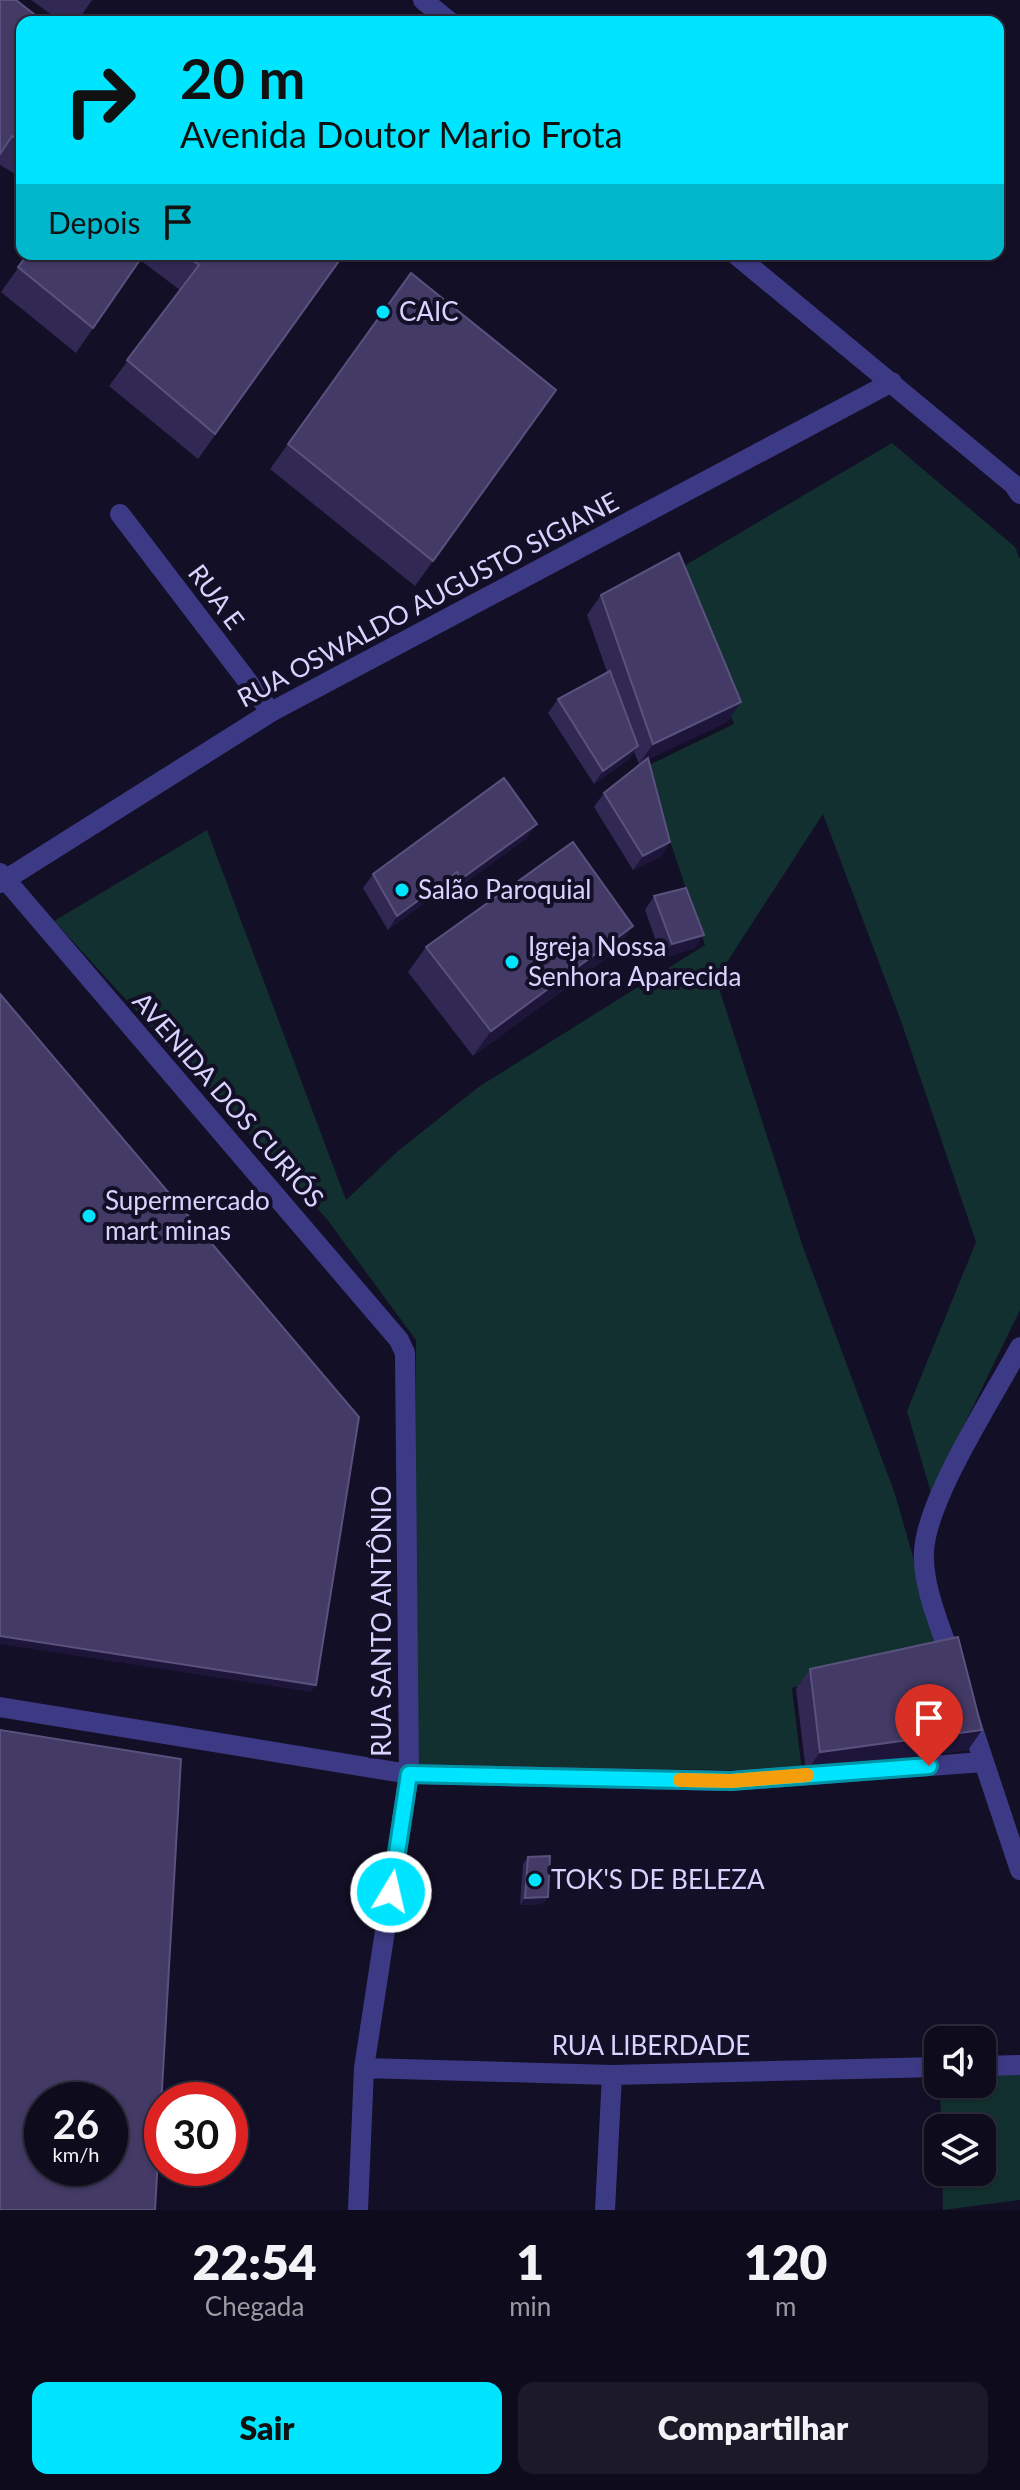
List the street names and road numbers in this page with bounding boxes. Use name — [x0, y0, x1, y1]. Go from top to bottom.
street label: RUA OSWALDO AUGUSTO SIGIANE — [232, 485, 623, 713]
street label: RUA E — [182, 558, 252, 635]
street label: AVENIDA DOS CURIÓS — [126, 985, 331, 1214]
street label: RUA SANTO ANTÔNIO — [365, 1485, 397, 1757]
street label: RUA LIBERDADE — [552, 2029, 750, 2061]

